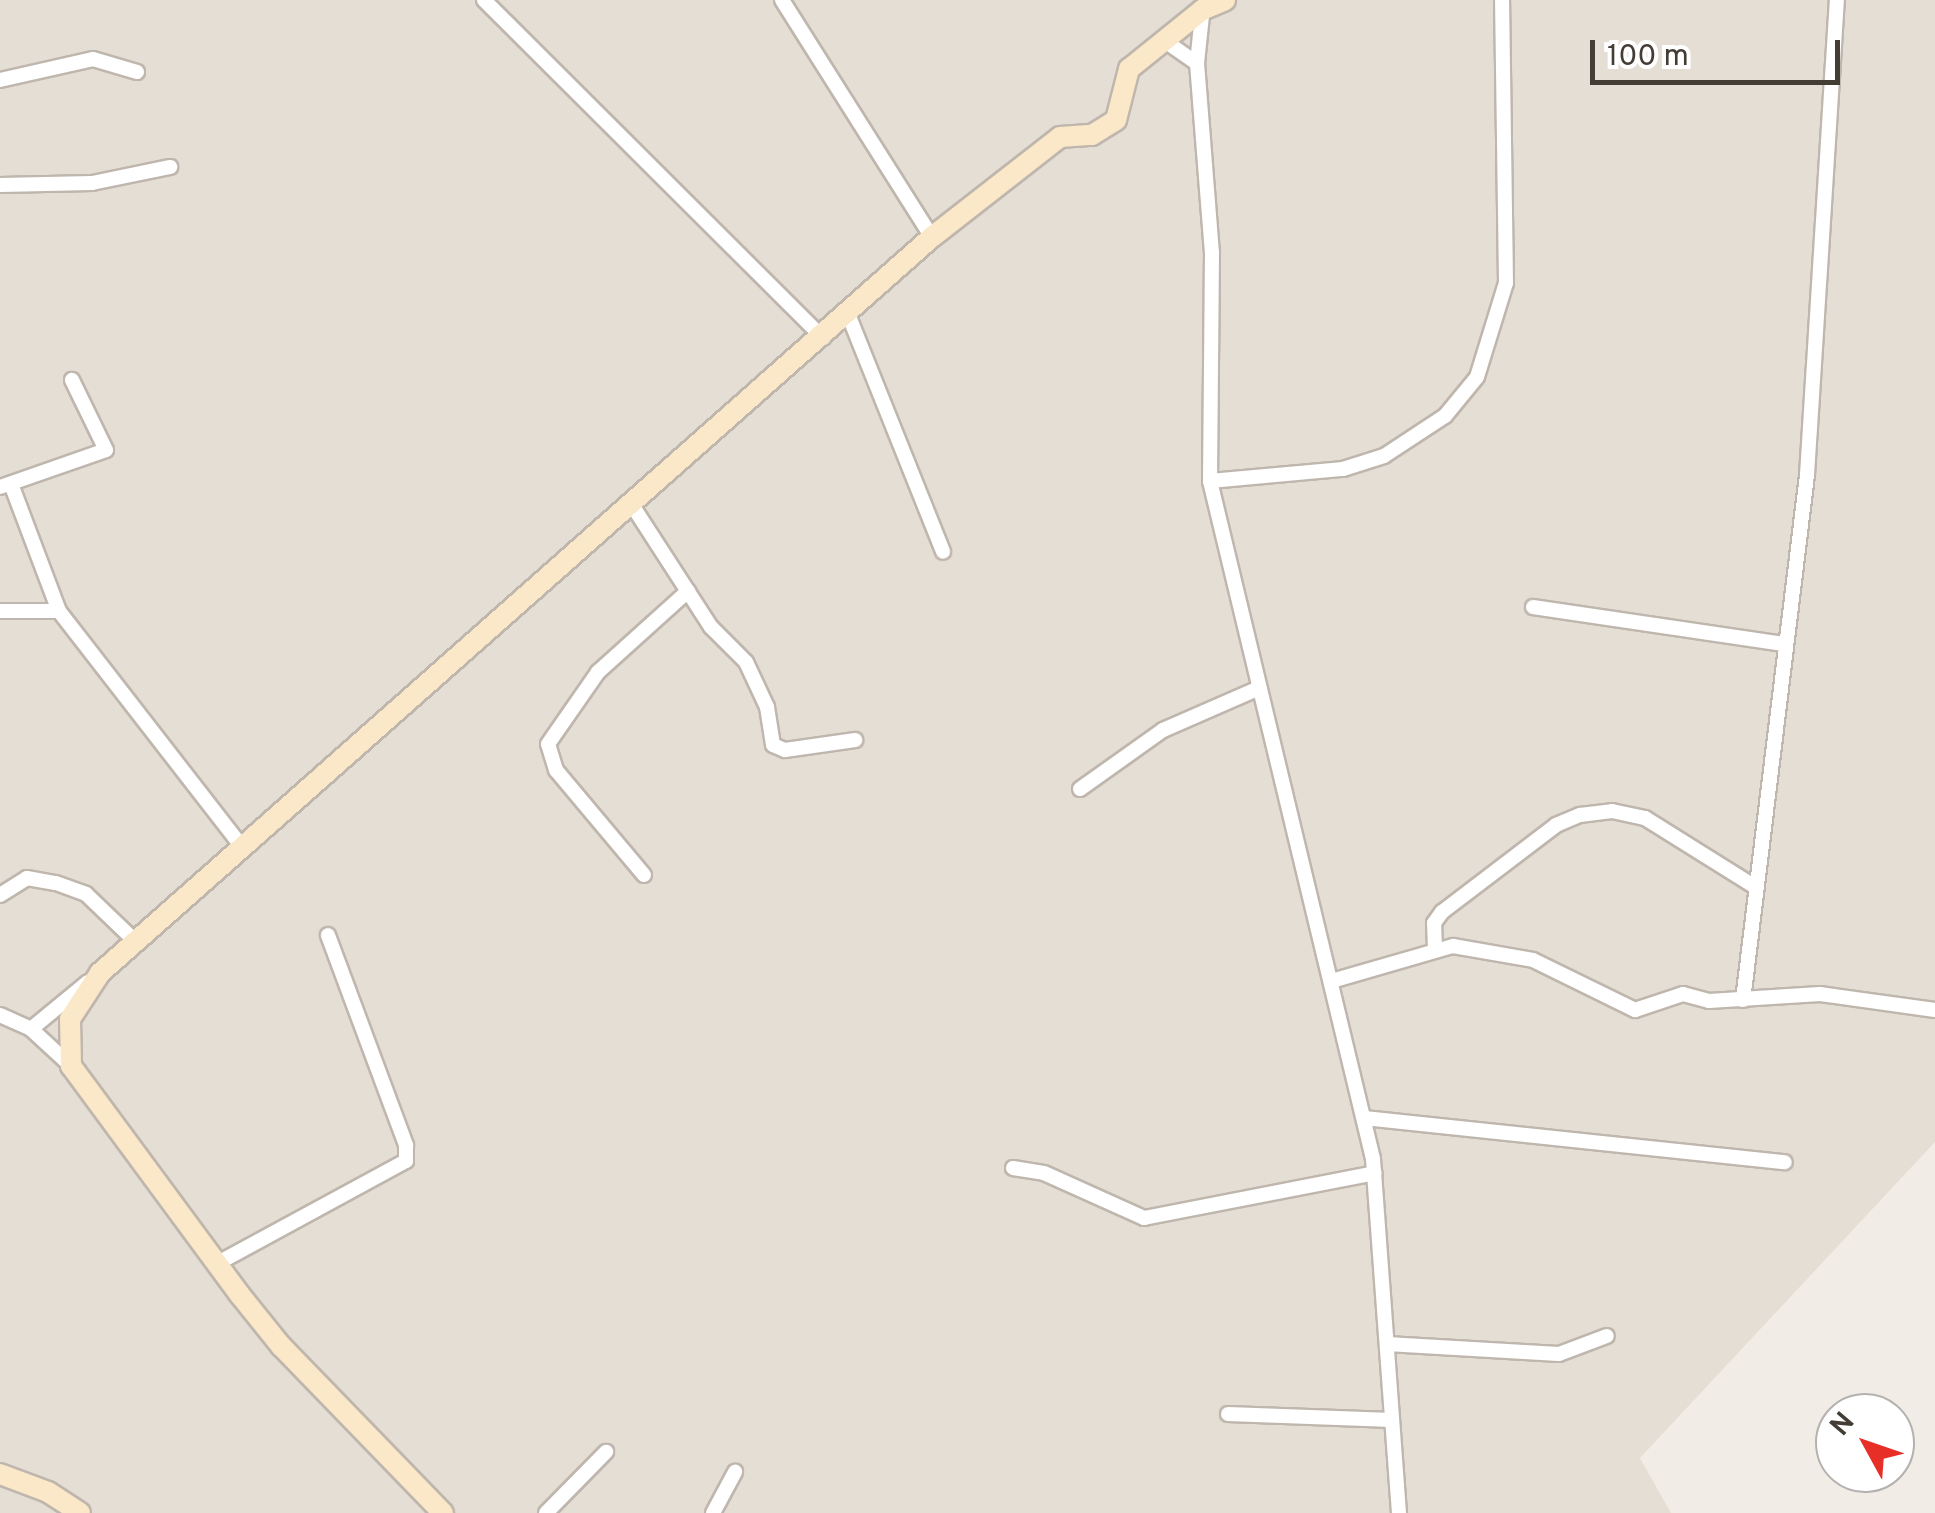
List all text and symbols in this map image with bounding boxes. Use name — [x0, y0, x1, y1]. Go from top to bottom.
scale bar — [1595, 20, 1845, 82]
text: 100 m — [1607, 39, 1689, 76]
north arrow — [1815, 1393, 1915, 1493]
text: N — [1823, 1406, 1864, 1444]

